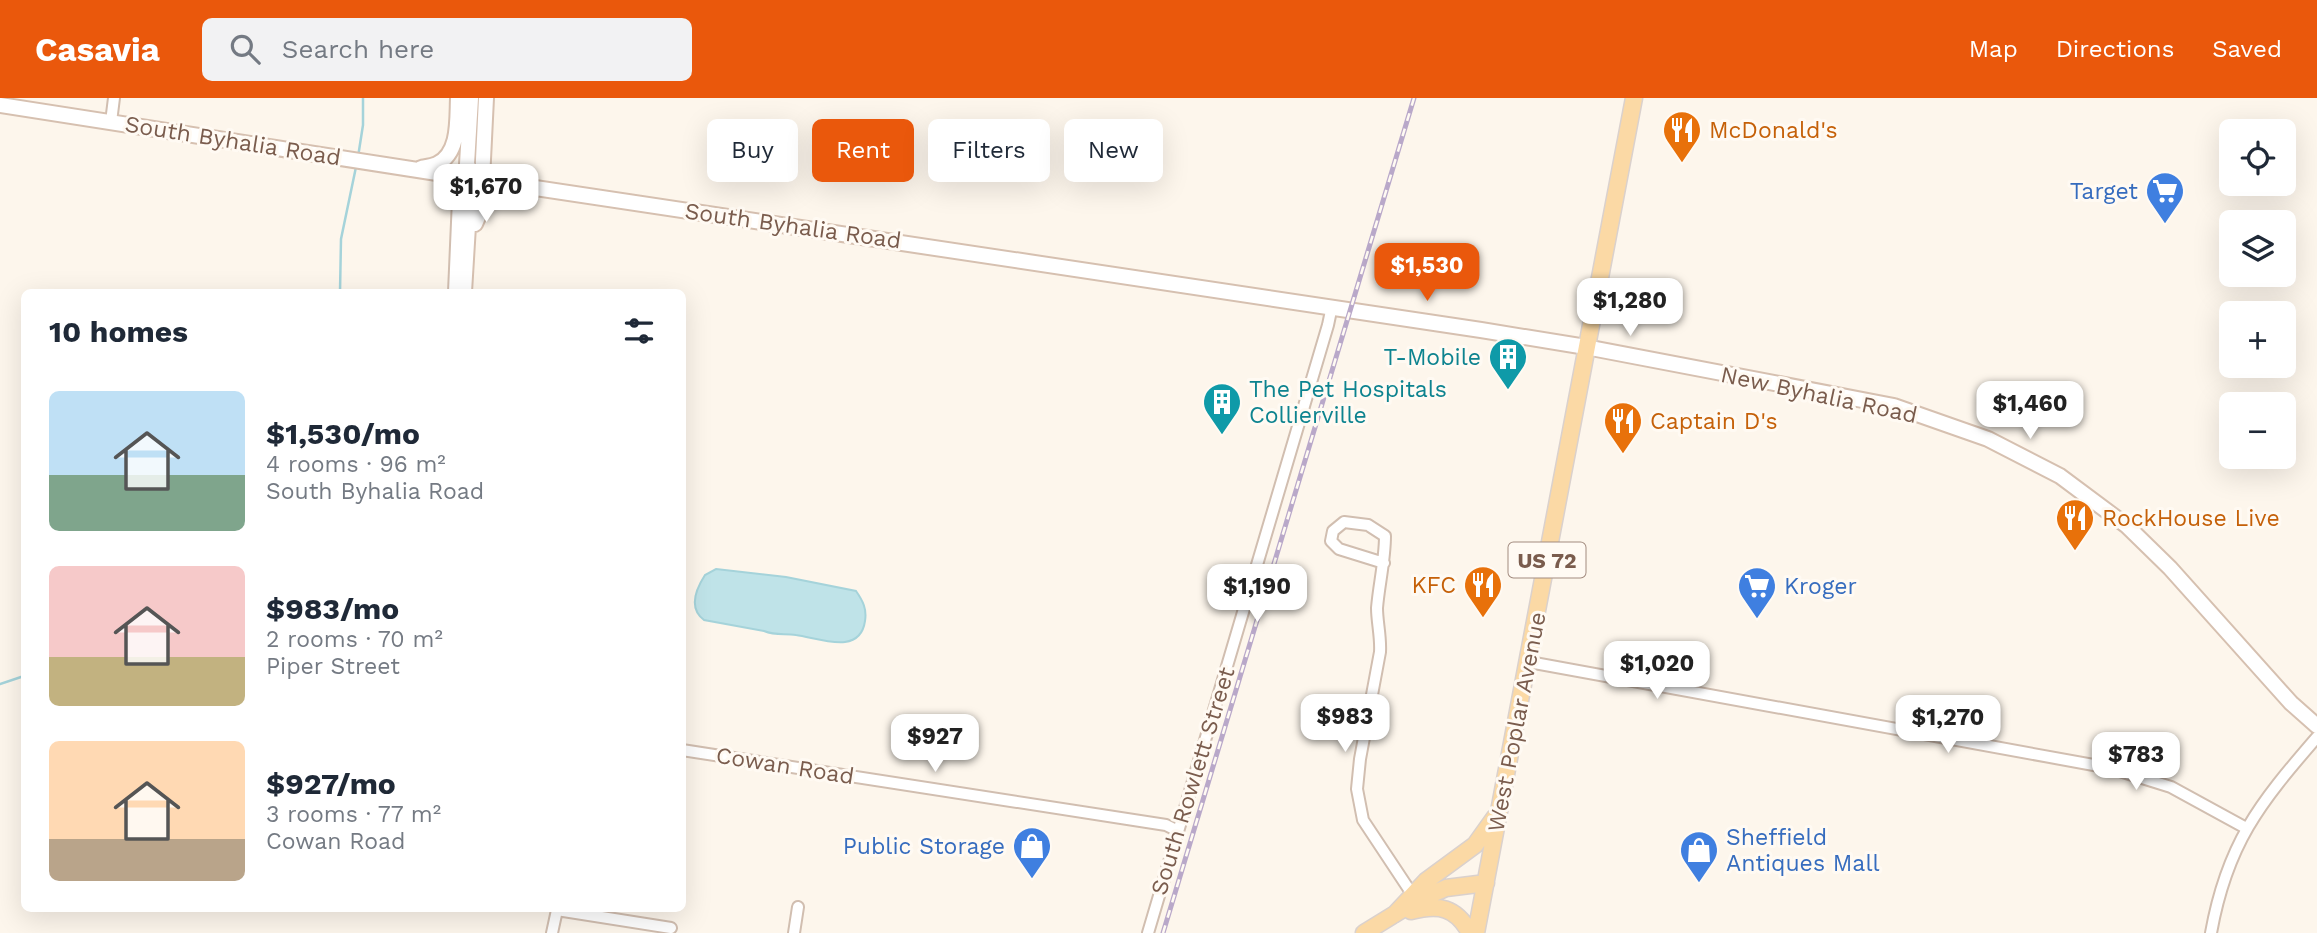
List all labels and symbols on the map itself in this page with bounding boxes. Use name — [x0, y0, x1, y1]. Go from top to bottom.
restaurant icon: McDonald's — [1661, 109, 1703, 164]
street label: South Byhalia Road — [123, 111, 343, 171]
place label: McDonald's — [1709, 117, 1838, 144]
pin: $1,670 — [429, 164, 543, 224]
supermarket icon: Target — [2144, 170, 2186, 225]
place label: Target — [2070, 178, 2138, 205]
street label: South Byhalia Road — [683, 197, 903, 255]
pin: $1,530 — [1370, 244, 1484, 303]
pin: $1,280 — [1573, 278, 1687, 338]
building icon: T-Mobile — [1487, 336, 1529, 391]
place label: T-Mobile — [1383, 344, 1481, 371]
street label: New Byhalia Road — [1718, 361, 1920, 429]
place label: The Pet Hospitals Collierville — [1249, 376, 1447, 429]
building icon: The Pet Hospitals Collierville — [1201, 381, 1243, 436]
pin: $1,460 — [1973, 382, 2087, 441]
restaurant icon: Captain D's — [1602, 400, 1644, 455]
place label: Captain D's — [1650, 408, 1778, 435]
restaurant icon: RockHouse Live — [2054, 497, 2096, 552]
place label: RockHouse Live — [2102, 505, 2280, 532]
road number: US 72 — [1508, 542, 1586, 578]
pin: $1,190 — [1200, 564, 1314, 624]
restaurant icon: KFC — [1462, 564, 1504, 619]
supermarket icon: Kroger — [1736, 565, 1778, 620]
place label: KFC — [1411, 572, 1456, 599]
place label: Kroger — [1784, 573, 1857, 600]
street label: West Poplar Avenue — [1482, 610, 1552, 834]
pin: $1,020 — [1600, 642, 1714, 701]
street label: South Rowlett Street — [1145, 663, 1241, 898]
pin: $983 — [1304, 694, 1386, 754]
pin: $1,270 — [1891, 696, 2005, 755]
pin: $927 — [894, 714, 976, 774]
pin: $783 — [2095, 732, 2177, 792]
street label: Cowan Road — [714, 742, 856, 790]
place label: Sheffield Antiques Mall — [1726, 824, 1879, 877]
shop icon: Public Storage — [1011, 825, 1053, 880]
shop icon: Sheffield Antiques Mall — [1678, 829, 1720, 884]
place label: Public Storage — [843, 833, 1005, 860]

